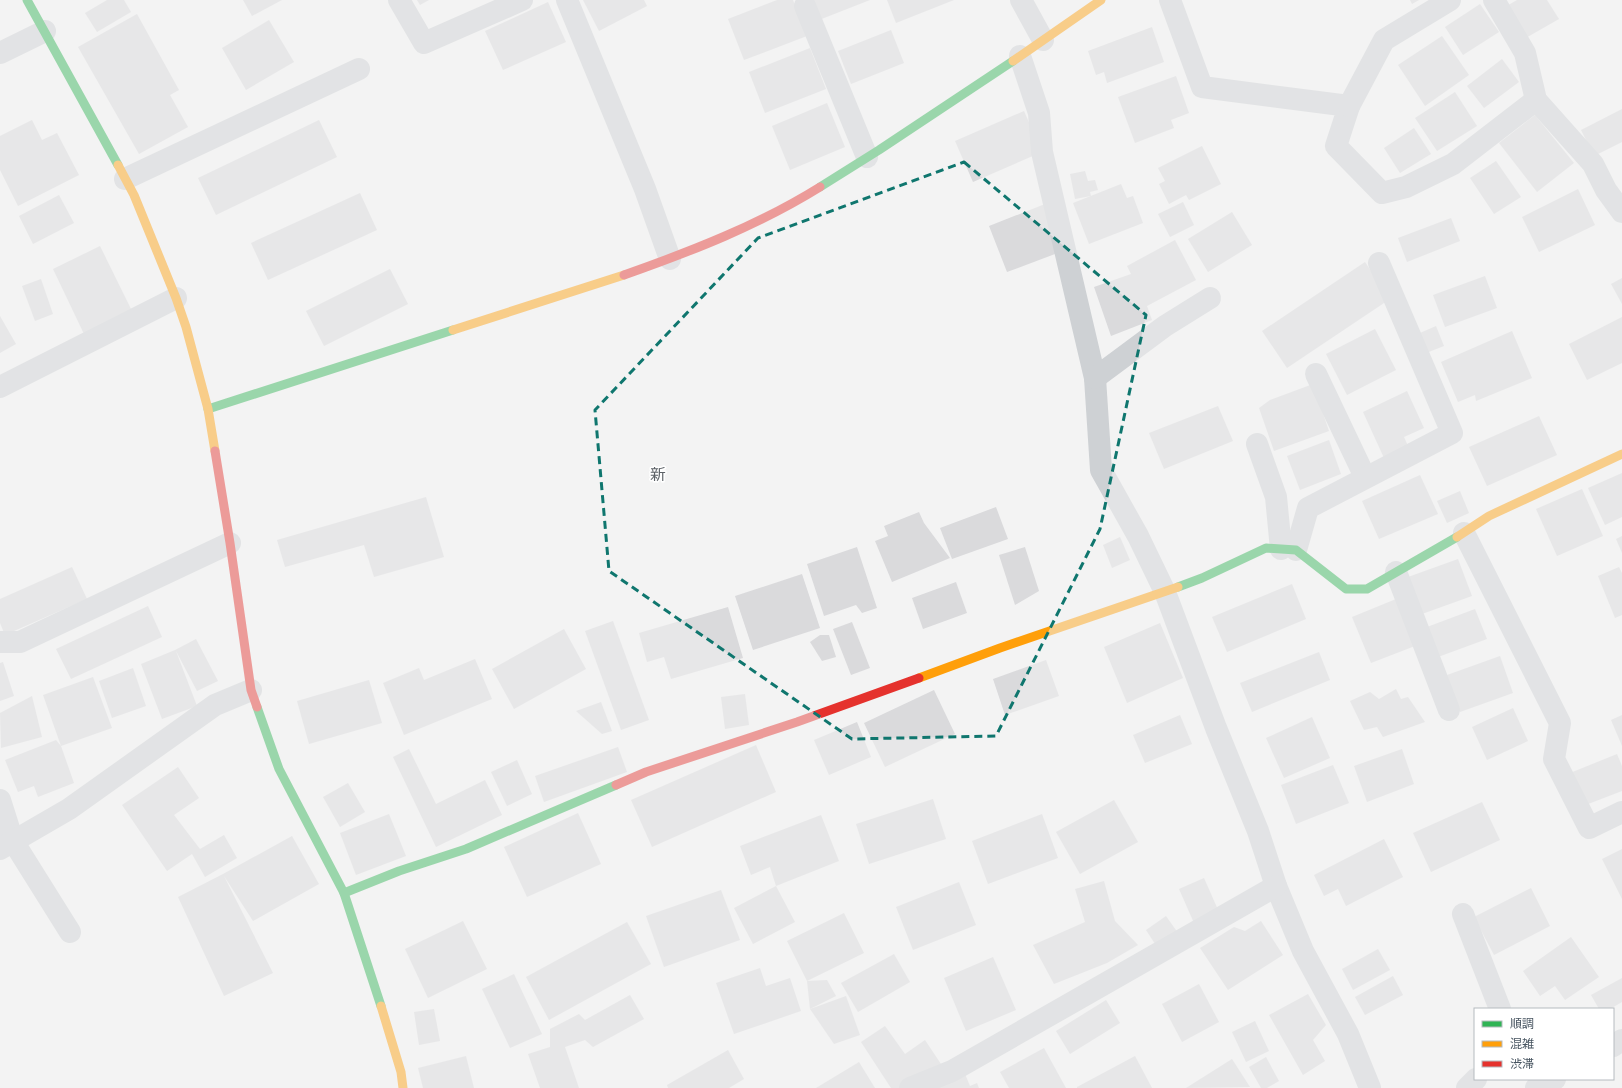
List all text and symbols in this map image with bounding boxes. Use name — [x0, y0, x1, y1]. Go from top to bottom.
district label: 新 — [650, 466, 666, 483]
legend — [1474, 1008, 1614, 1080]
text: 順調 — [1510, 1017, 1534, 1031]
text: 混雑 — [1510, 1037, 1534, 1051]
text: 渋滞 — [1510, 1057, 1534, 1071]

